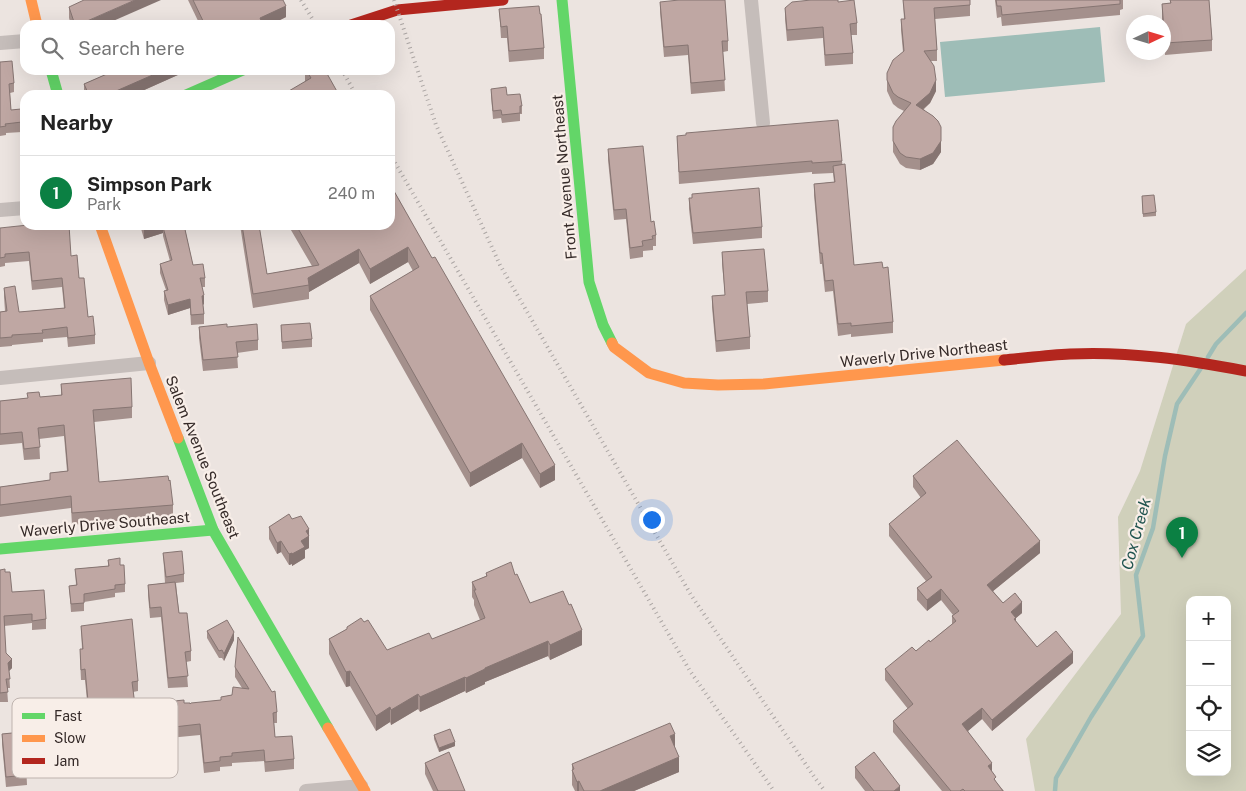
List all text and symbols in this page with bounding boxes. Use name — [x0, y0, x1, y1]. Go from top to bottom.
north arrow — [1126, 15, 1171, 60]
search box — [20, 20, 395, 75]
icon: search — [38, 34, 66, 62]
text: Search here — [78, 37, 185, 59]
street label: Front Avenue Northeast — [548, 94, 580, 260]
text: Nearby — [40, 110, 113, 135]
text: Simpson Park — [87, 173, 212, 195]
text: 1 — [53, 184, 59, 203]
text: 240 m — [328, 184, 375, 203]
text: Park — [87, 195, 121, 214]
street label: Waverly Drive Northeast — [839, 336, 1009, 370]
street label: Salem Avenue Southeast — [162, 373, 244, 541]
water label: Cox Creek — [1117, 496, 1155, 572]
your location — [639, 507, 665, 533]
street label: Waverly Drive Southeast — [19, 508, 191, 540]
pin: 1 — [1166, 517, 1198, 558]
map controls — [1186, 596, 1231, 776]
button: + — [1186, 596, 1231, 641]
button: − — [1186, 641, 1231, 686]
button: locate — [1186, 686, 1231, 731]
legend — [12, 698, 178, 778]
text: Fast — [54, 708, 82, 724]
text: Slow — [54, 730, 86, 746]
button: layers — [1186, 731, 1231, 776]
text: Jam — [54, 753, 79, 769]

